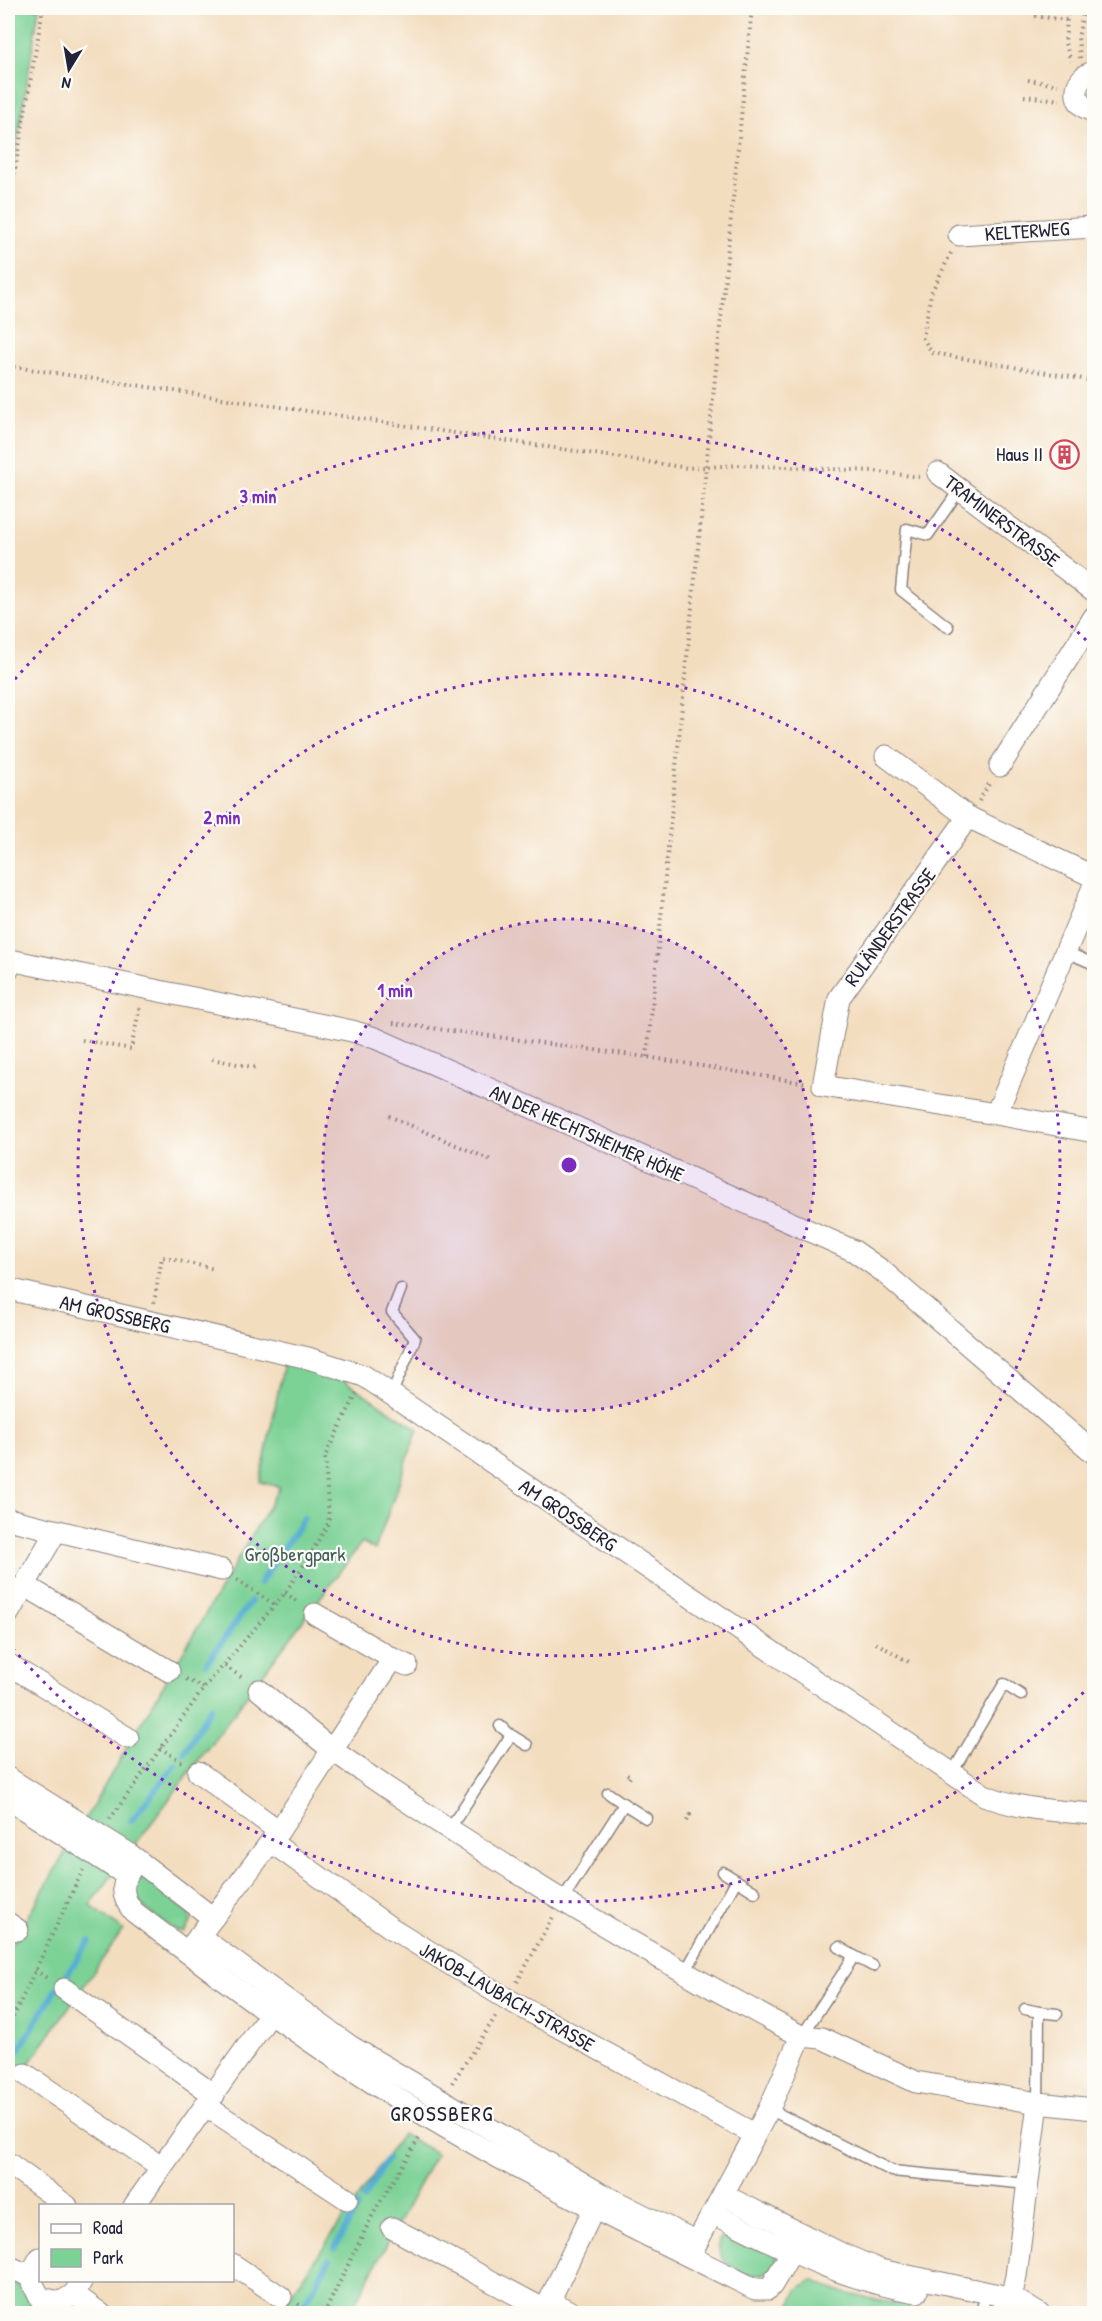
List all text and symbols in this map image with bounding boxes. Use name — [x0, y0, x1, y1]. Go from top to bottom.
north arrow — [39, 39, 99, 99]
text: N — [59, 72, 72, 95]
street label: KELTERWEG — [984, 214, 1071, 247]
building icon: Haus II — [1048, 438, 1080, 470]
place label: Haus II — [996, 440, 1043, 467]
street label: TRAMINERSTRASSE — [939, 468, 1066, 573]
text: 3 min — [240, 484, 276, 509]
text: 2 min — [204, 805, 240, 830]
street label: RULÄNDERSTRASSE — [838, 862, 942, 991]
text: 1 min — [377, 978, 413, 1003]
street label: AN DER HECHTSHEIMER HÖHE — [486, 1077, 689, 1188]
centre of rings — [559, 1155, 579, 1175]
street label: AM GROSSBERG — [57, 1288, 173, 1339]
street label: AM GROSSBERG — [514, 1472, 623, 1557]
park label: Großbergpark — [244, 1540, 346, 1567]
street label: JAKOB-LAUBACH-STRASSE — [415, 1935, 600, 2058]
district label: GROSSBERG — [390, 2099, 494, 2128]
legend — [39, 2204, 234, 2282]
text: Road — [93, 2215, 123, 2240]
text: Park — [93, 2245, 124, 2270]

